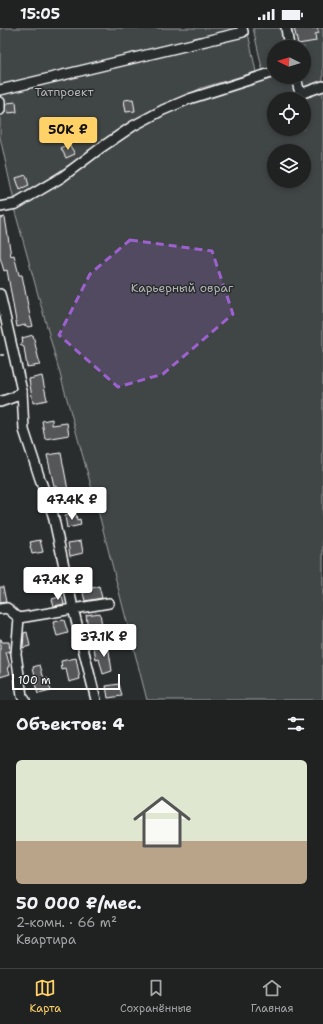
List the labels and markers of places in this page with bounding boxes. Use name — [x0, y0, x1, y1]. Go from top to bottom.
pin: 50K ₽ — [40, 117, 96, 151]
pin: 47.4K ₽ — [35, 487, 109, 521]
pin: 47.4K ₽ — [21, 567, 95, 601]
pin: 37.1K ₽ — [67, 624, 141, 658]

